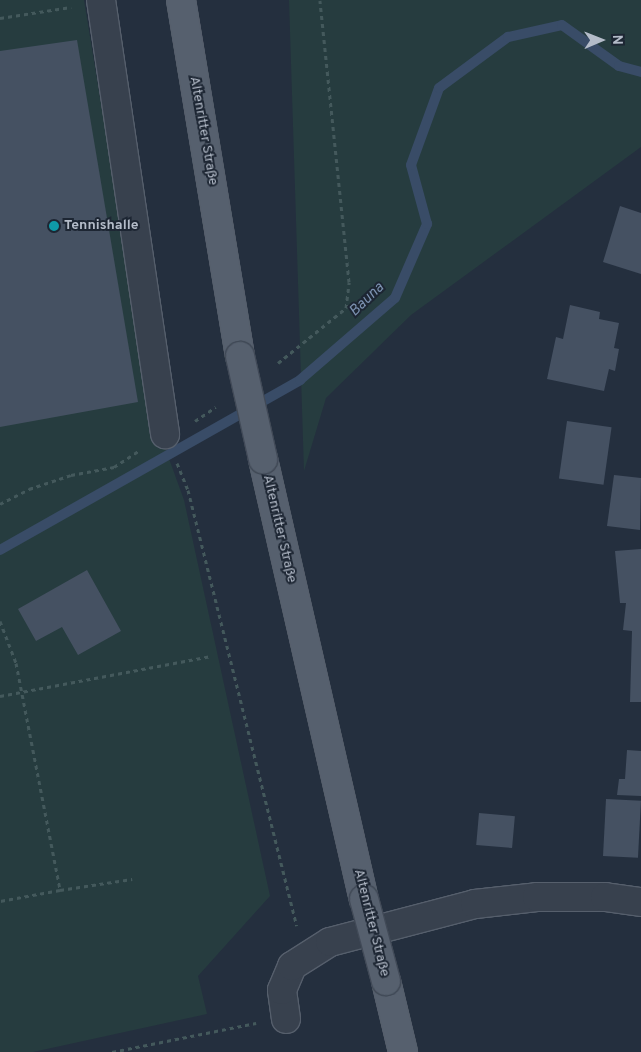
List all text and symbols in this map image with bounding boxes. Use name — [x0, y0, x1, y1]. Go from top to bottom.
north arrow — [576, 15, 626, 65]
text: N — [608, 35, 625, 45]
street label: Altenritter Straße — [185, 75, 221, 187]
place label: Tennishalle — [64, 218, 139, 234]
marker: Tennishalle — [48, 220, 60, 232]
water label: Bauna — [346, 279, 388, 321]
street label: Altenritter Straße — [258, 473, 300, 585]
street label: Altenritter Straße — [349, 867, 393, 979]

